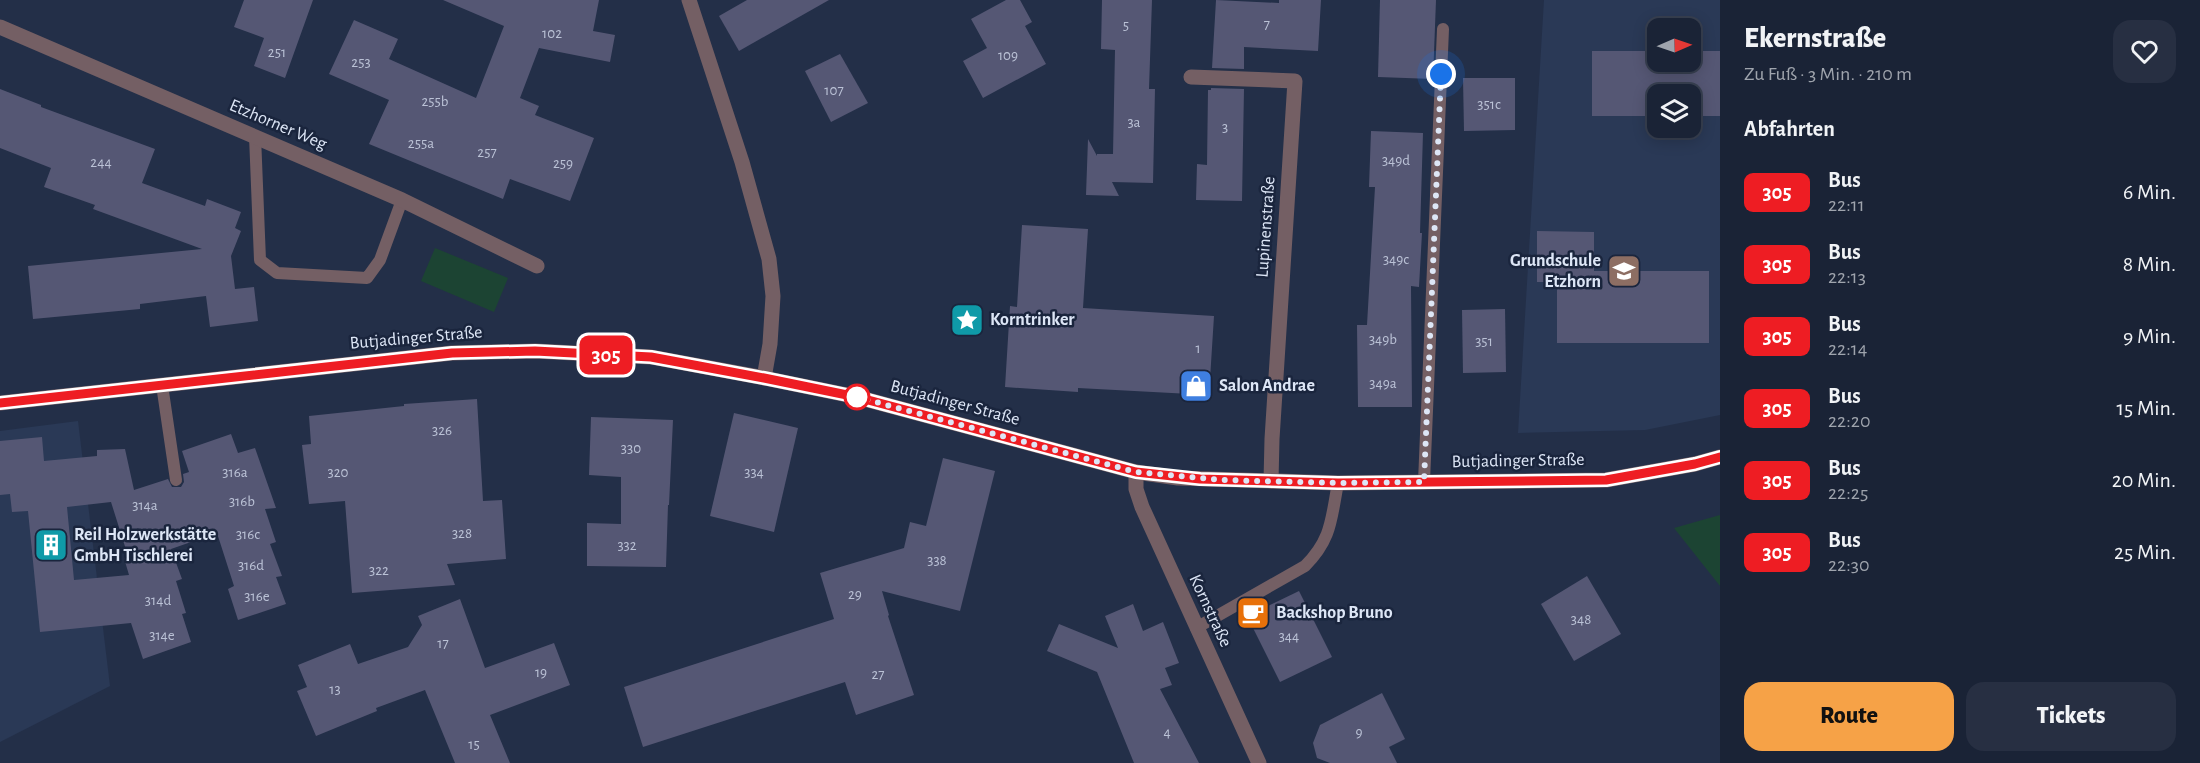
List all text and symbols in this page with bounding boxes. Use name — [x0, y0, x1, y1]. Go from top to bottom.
house number: 7 — [1264, 17, 1270, 32]
house number: 5 — [1123, 18, 1129, 33]
north arrow — [1647, 18, 1701, 72]
map controls — [1647, 18, 1701, 138]
button: heart — [2113, 20, 2176, 83]
text: Ekernstraße — [1744, 25, 1886, 53]
house number: 102 — [542, 26, 562, 41]
house number: 251 — [268, 45, 286, 60]
house number: 109 — [998, 48, 1018, 63]
house number: 253 — [351, 55, 371, 70]
your location — [1426, 59, 1456, 89]
text: Zu Fuß · 3 Min. · 210 m — [1744, 64, 1912, 84]
house number: 107 — [824, 83, 844, 98]
button: layers — [1647, 84, 1701, 138]
house number: 255b — [421, 94, 449, 109]
street label: Etzhorner Weg — [227, 96, 330, 154]
house number: 351c — [1477, 97, 1501, 112]
house number: 3a — [1127, 115, 1141, 130]
text: Abfahrten — [1744, 118, 1835, 140]
house number: 3 — [1222, 120, 1228, 135]
house number: 255a — [408, 136, 434, 151]
house number: 257 — [477, 145, 497, 160]
house number: 349d — [1382, 153, 1410, 168]
house number: 244 — [90, 155, 112, 170]
house number: 259 — [553, 156, 573, 171]
text: Bus — [1828, 169, 1861, 191]
street label: Lupinenstraße — [1253, 176, 1279, 278]
text: 6 Min. — [2123, 181, 2176, 203]
text: 305 — [1762, 182, 1792, 203]
text: 22:11 — [1828, 195, 1865, 215]
text: Bus — [1828, 241, 1861, 263]
house number: 349c — [1383, 252, 1409, 267]
place label: Grundschule Etzhorn — [1510, 252, 1601, 291]
school or university icon: Grundschule Etzhorn — [1606, 253, 1642, 289]
text: 8 Min. — [2123, 253, 2176, 275]
text: 305 — [1762, 254, 1792, 275]
text: 22:13 — [1828, 267, 1866, 287]
place icon: Korntrinker — [949, 302, 985, 338]
place label: Korntrinker — [990, 311, 1075, 329]
text: Bus — [1828, 313, 1861, 335]
street label: Butjadinger Straße — [349, 323, 483, 353]
text: 9 Min. — [2123, 325, 2176, 347]
text: 305 — [1762, 326, 1792, 347]
house number: 349b — [1369, 332, 1397, 347]
house number: 351 — [1475, 334, 1493, 349]
line badge: 305 — [572, 336, 640, 374]
text: 22:14 — [1828, 339, 1867, 359]
house number: 1 — [1195, 341, 1201, 356]
text: 305 — [591, 345, 621, 366]
shop icon: Salon Andrae — [1178, 368, 1214, 404]
house number: 349a — [1369, 376, 1397, 391]
street label: Butjadinger Straße — [888, 377, 1022, 429]
place label: Salon Andrae — [1219, 377, 1315, 395]
unlabelled marker — [844, 384, 870, 410]
text: Bus — [1828, 385, 1861, 407]
text: 15 Min. — [2117, 397, 2176, 419]
text: 305 — [1762, 398, 1792, 419]
text: 22:20 — [1828, 411, 1870, 431]
house number: 326 — [432, 423, 452, 438]
house number: 330 — [621, 441, 641, 456]
street label: Butjadinger Straße — [1451, 451, 1585, 471]
text: Bus — [1828, 457, 1861, 479]
house number: 316a — [222, 465, 248, 480]
house number: 320 — [328, 465, 349, 480]
house number: 334 — [744, 465, 764, 480]
text: 20 Min. — [2112, 469, 2176, 491]
text: 305 — [1762, 470, 1792, 491]
text: 22:25 — [1828, 483, 1868, 503]
house number: 316b — [229, 494, 255, 509]
house number: 314a — [132, 498, 158, 513]
place label: Reil Holzwerkstätte GmbH Tischlerei — [74, 526, 216, 565]
house number: 328 — [452, 526, 472, 541]
building icon: Reil Holzwerkstätte GmbH Tischlerei — [33, 527, 69, 563]
house number: 316c — [236, 527, 260, 542]
text: Bus — [1828, 529, 1861, 551]
house number: 332 — [617, 538, 637, 553]
text: 25 Min. — [2114, 541, 2176, 563]
text: 305 — [1762, 542, 1792, 563]
house number: 338 — [927, 553, 947, 568]
text: 22:30 — [1828, 555, 1870, 575]
house number: 316d — [238, 558, 264, 573]
house number: 322 — [369, 563, 389, 578]
street label: Kornstraße — [1185, 572, 1235, 650]
house number: 29 — [848, 587, 862, 602]
house number: 316e — [244, 589, 270, 604]
house number: 314d — [145, 593, 171, 608]
cafe icon: Backshop Bruno — [1235, 595, 1271, 631]
place label: Backshop Bruno — [1276, 604, 1393, 622]
house number: 348 — [1571, 612, 1591, 627]
house number: 314e — [149, 628, 175, 643]
house number: 344 — [1279, 629, 1299, 644]
house number: 17 — [437, 636, 449, 651]
house number: 19 — [535, 665, 547, 680]
house number: 27 — [871, 667, 885, 682]
house number: 13 — [329, 682, 341, 697]
button: Route — [1744, 682, 1954, 751]
button: Tickets — [1966, 682, 2176, 751]
house number: 4 — [1163, 725, 1171, 740]
house number: 9 — [1355, 725, 1363, 740]
house number: 15 — [468, 737, 480, 752]

